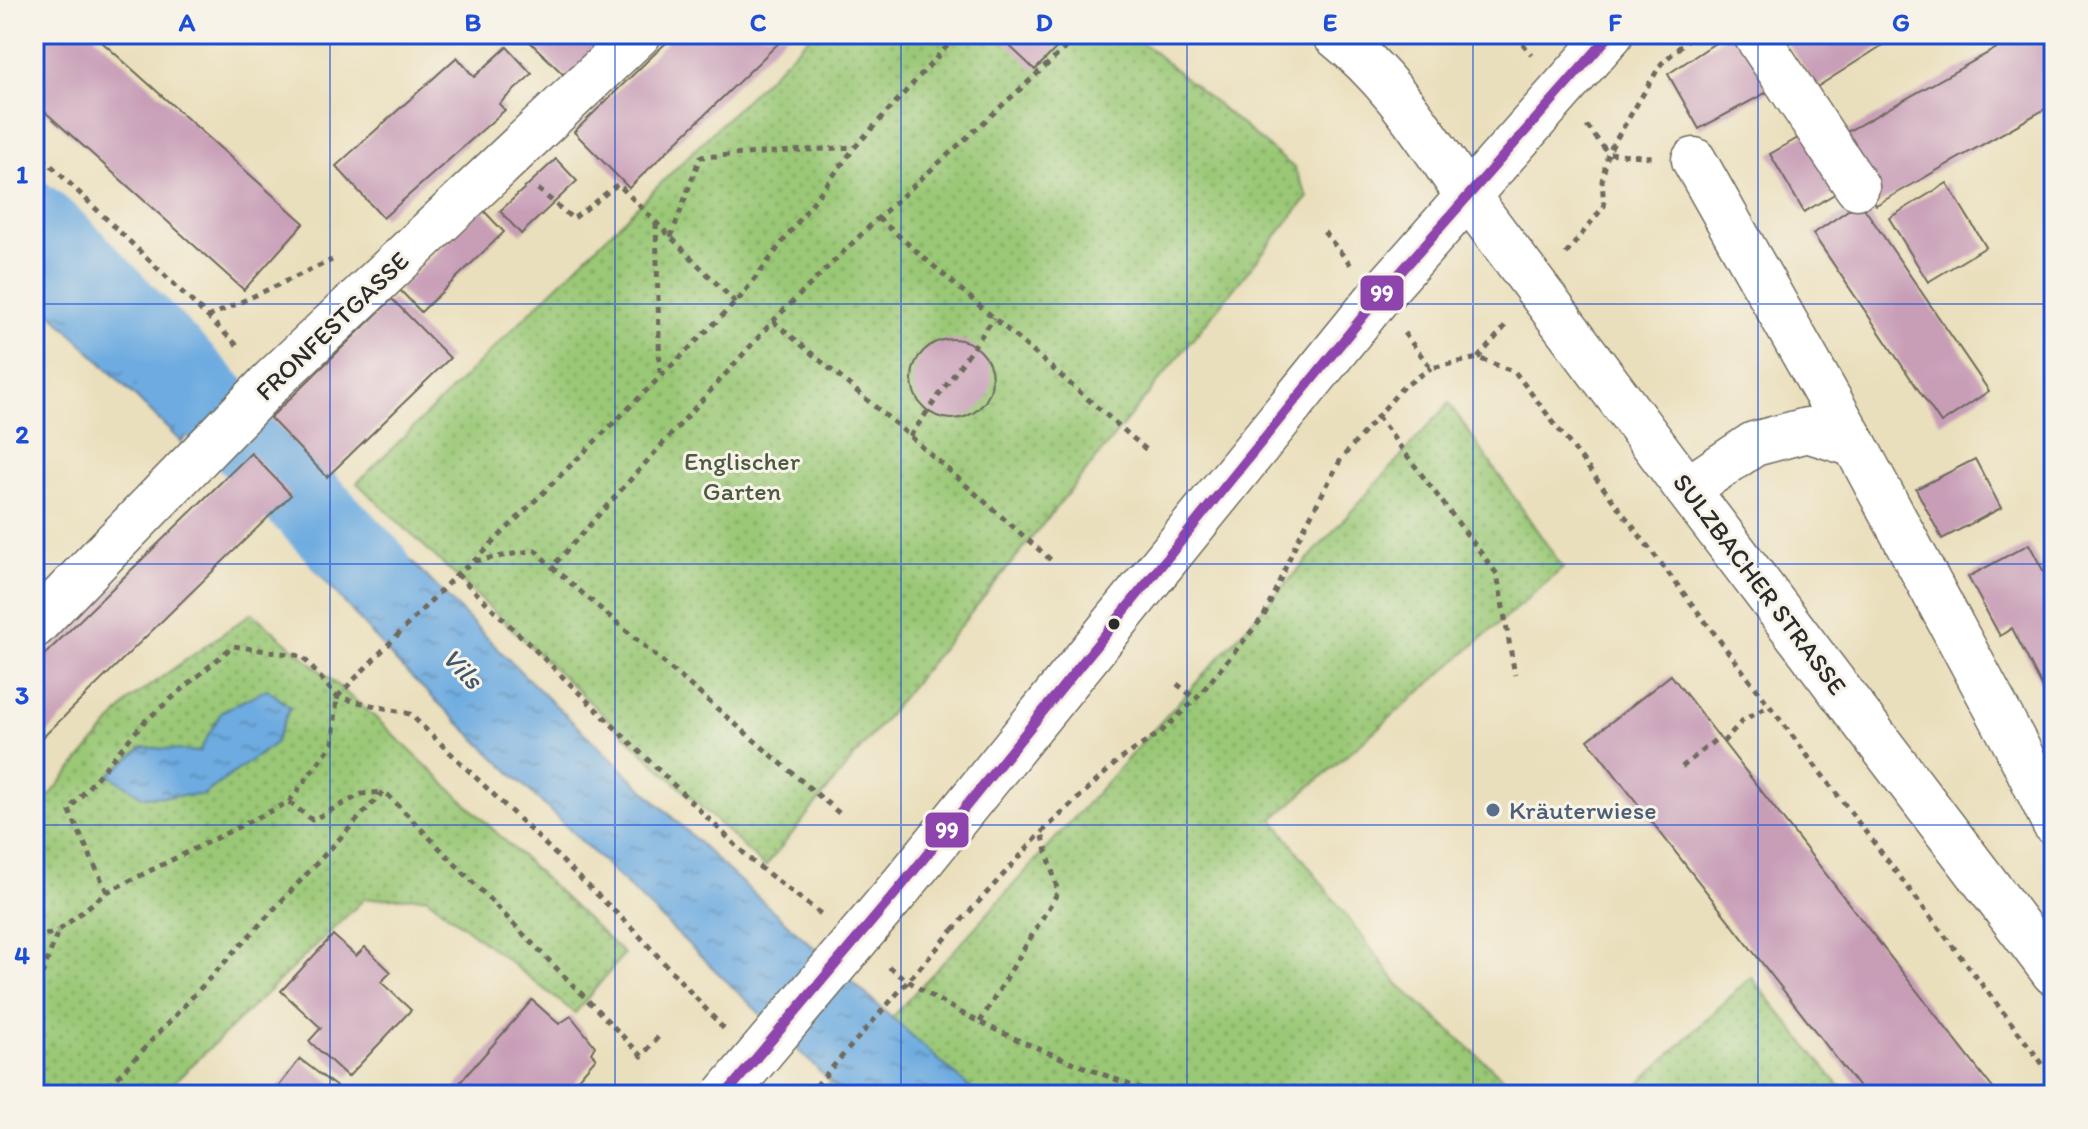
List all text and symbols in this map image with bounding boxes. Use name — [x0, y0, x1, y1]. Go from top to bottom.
text: A — [178, 6, 196, 38]
text: B — [465, 6, 482, 38]
text: C — [750, 6, 767, 38]
text: D — [1035, 6, 1053, 38]
text: E — [1323, 6, 1337, 38]
text: F — [1608, 6, 1622, 38]
text: G — [1892, 6, 1910, 38]
text: 1 — [16, 158, 28, 190]
street label: FRONFESTGASSE — [249, 245, 415, 407]
line badge: 99 — [1359, 274, 1405, 312]
text: 99 — [1370, 280, 1394, 307]
text: 2 — [15, 418, 29, 450]
park label: Englischer Garten — [684, 445, 801, 507]
street label: SULZBACHER STRASSE — [1666, 467, 1854, 701]
unlabelled marker — [1106, 616, 1122, 632]
water label: Vils — [435, 640, 492, 697]
text: 3 — [15, 679, 29, 711]
place label: Kräuterwiese — [1509, 794, 1657, 826]
marker: Kräuterwiese — [1484, 801, 1502, 819]
line badge: 99 — [924, 811, 970, 849]
text: 99 — [935, 817, 959, 844]
text: 4 — [14, 939, 30, 971]

